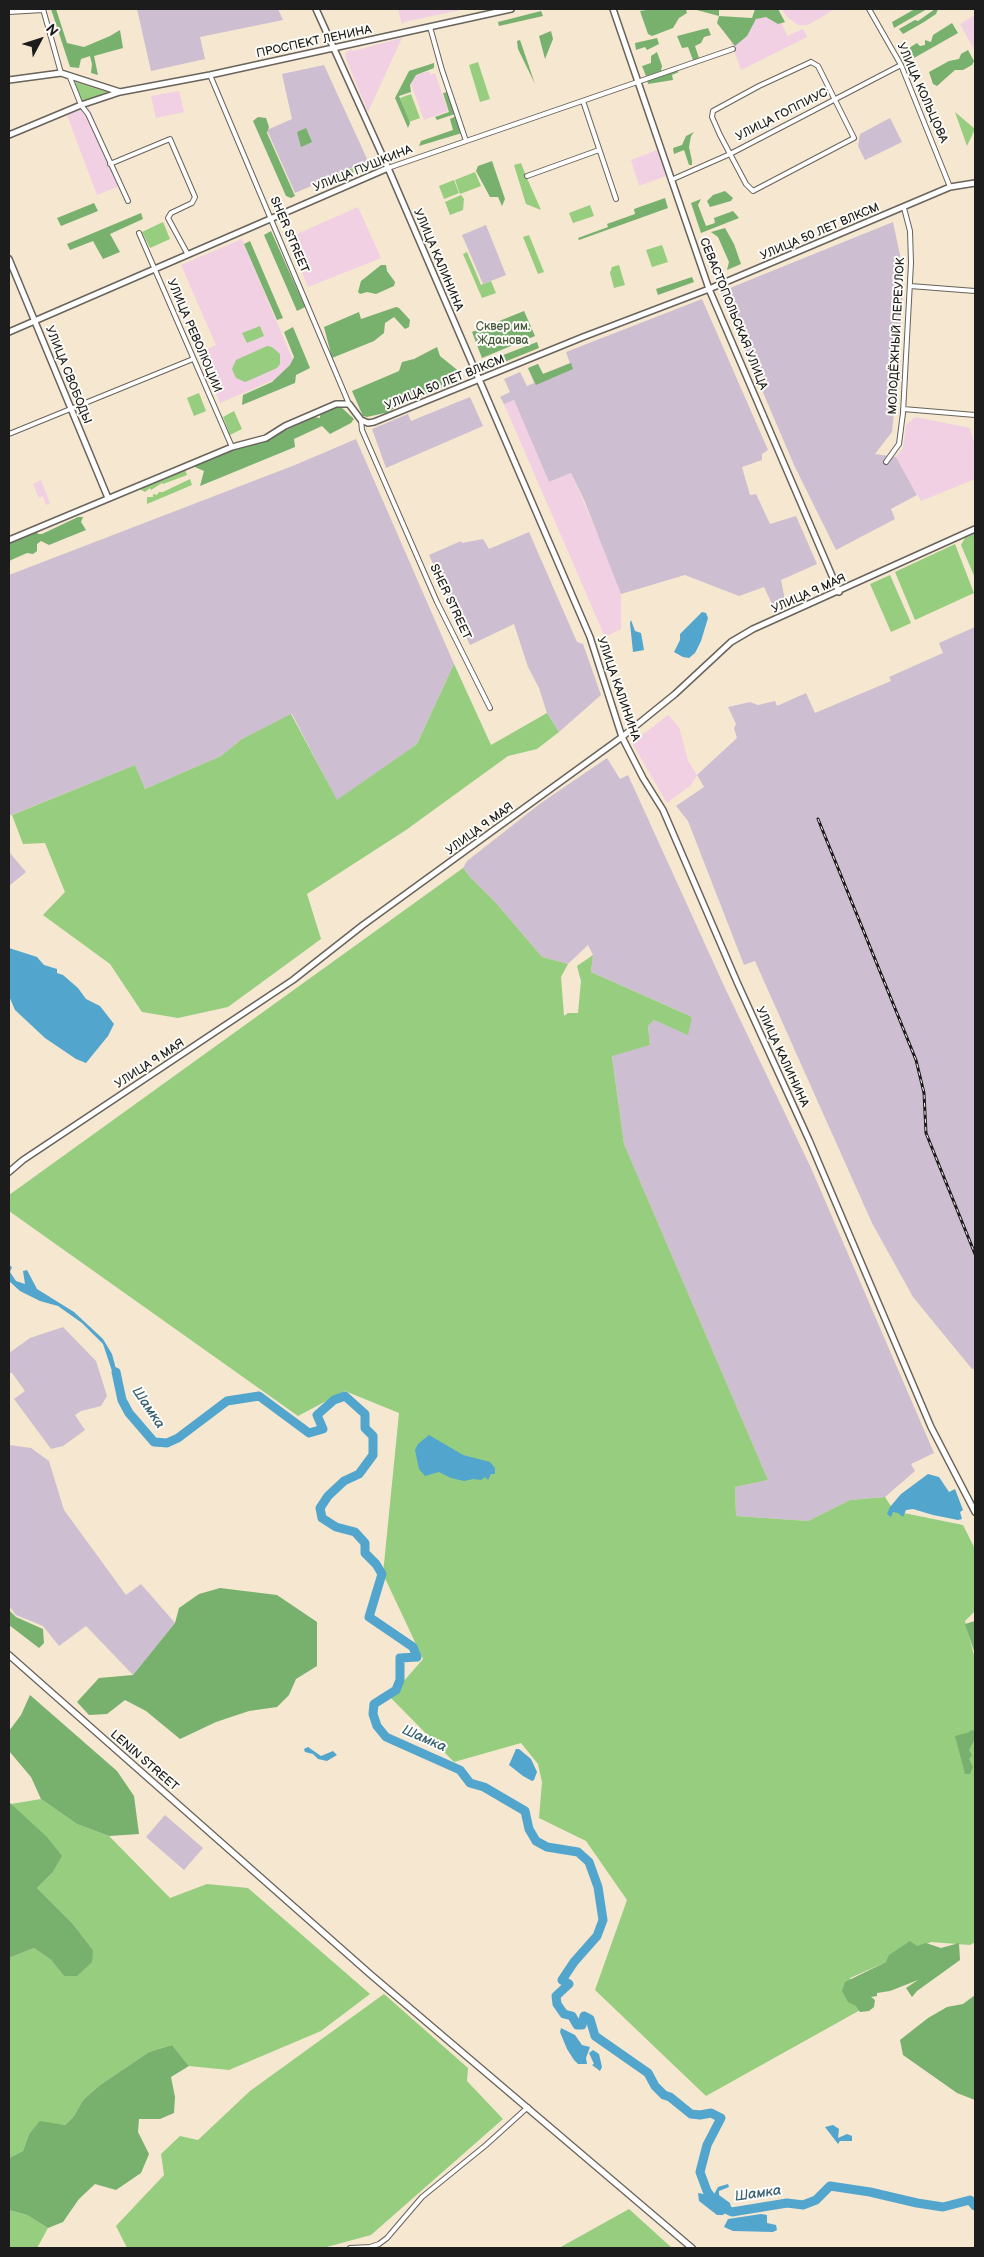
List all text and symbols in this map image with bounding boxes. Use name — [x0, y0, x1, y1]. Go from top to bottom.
north arrow — [15, 15, 65, 65]
text: N — [42, 21, 62, 40]
street label: ПРОСПЕКТ ЛЕНИНА — [255, 23, 373, 61]
street label: УЛИЦА КОЛЬЦОВА — [893, 41, 951, 145]
street label: УЛИЦА ГОППИУС — [734, 86, 830, 144]
street label: УЛИЦА ПУШКИНА — [311, 143, 415, 195]
street label: SHER STREET — [266, 195, 312, 275]
street label: УЛИЦА 50 ЛЕТ ВЛКСМ — [758, 200, 882, 264]
street label: УЛИЦА КАЛИНИНА — [410, 207, 466, 313]
street label: СЕВАСТОПОЛЬСКАЯ УЛИЦА — [696, 236, 770, 392]
street label: МОЛОДЁЖНЫЙ ПЕРЕУЛОК — [886, 257, 908, 415]
street label: УЛИЦА РЕВОЛЮЦИИ — [164, 277, 224, 395]
park label: Сквер им. Жданова — [476, 320, 530, 348]
street label: УЛИЦА СВОБОДЫ — [42, 324, 94, 426]
street label: УЛИЦА 50 ЛЕТ ВЛКСМ — [383, 352, 507, 414]
street label: SHER STREET — [426, 562, 474, 642]
street label: УЛИЦА 9 МАЯ — [770, 571, 848, 617]
street label: УЛИЦА КАЛИНИНА — [593, 635, 643, 743]
street label: УЛИЦА 9 МАЯ — [443, 800, 517, 858]
street label: УЛИЦА КАЛИНИНА — [752, 1004, 812, 1110]
street label: УЛИЦА 9 МАЯ — [113, 1036, 187, 1092]
water label: Шамка — [128, 1384, 168, 1432]
water label: Шамка — [399, 1722, 449, 1756]
street label: LENIN STREET — [107, 1727, 181, 1795]
water label: Шамка — [734, 2182, 782, 2206]

